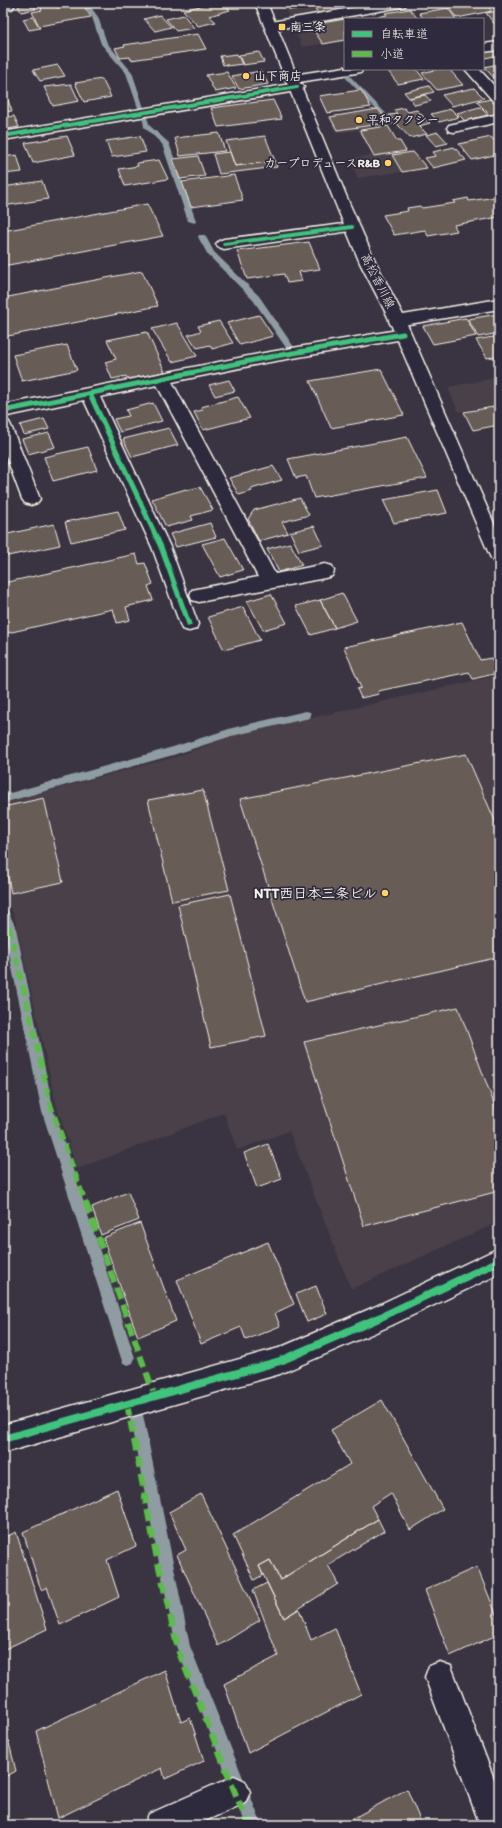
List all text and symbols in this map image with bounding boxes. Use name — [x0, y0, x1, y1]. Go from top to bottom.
legend — [344, 18, 484, 70]
place label: 南三条 — [290, 20, 326, 34]
marker: 南三条 — [277, 22, 287, 32]
text: 自転車道 — [380, 27, 428, 41]
text: 小道 — [380, 47, 404, 61]
place label: 山下商店 — [254, 69, 302, 83]
marker: 山下商店 — [241, 71, 251, 81]
place label: 平和タクシー — [367, 113, 439, 127]
marker: 平和タクシー — [354, 115, 364, 125]
place label: カープロデュースR&B — [264, 156, 380, 170]
marker: カープロデュースR&B — [383, 158, 393, 168]
street label: 高松香川線 — [358, 251, 398, 311]
place label: NTT西日本三条ビル — [254, 885, 377, 902]
marker: NTT西日本三条ビル — [380, 888, 390, 898]

